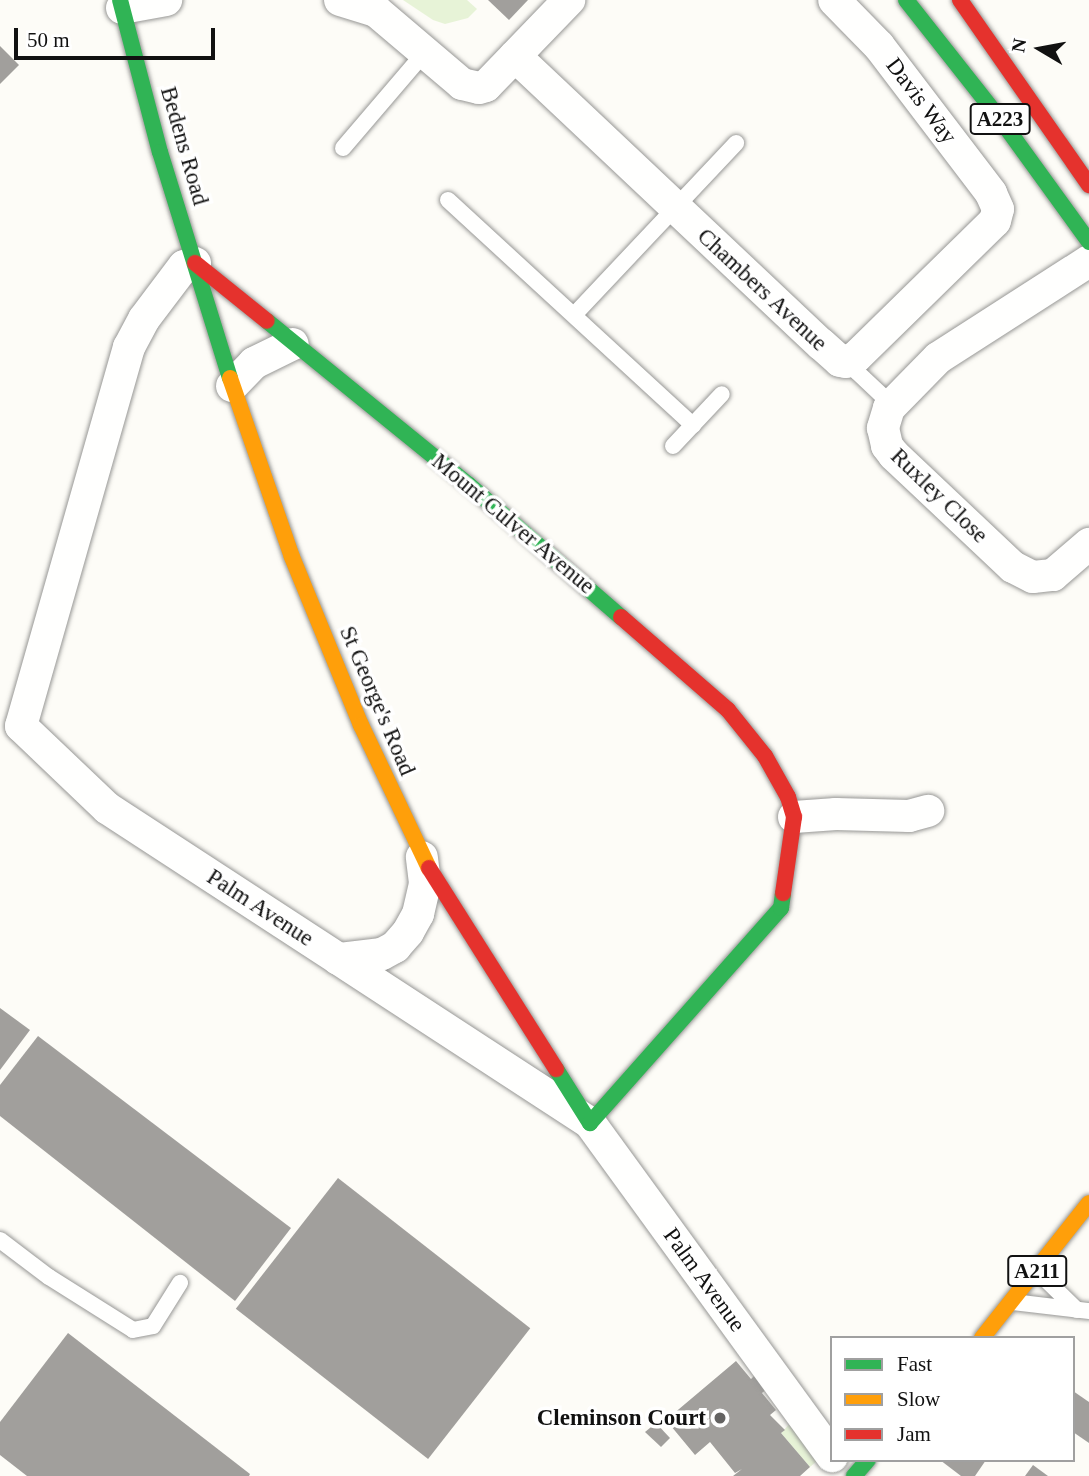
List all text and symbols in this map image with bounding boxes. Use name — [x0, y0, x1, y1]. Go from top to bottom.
scale bar — [18, 14, 219, 58]
north arrow — [1005, 14, 1075, 84]
text: 50 m — [27, 28, 70, 52]
text: N — [1007, 37, 1030, 54]
street label: Davis Way — [880, 52, 962, 150]
street label: Bedens Road — [154, 84, 214, 208]
road number: A223 — [968, 102, 1032, 136]
street label: Chambers Avenue — [691, 222, 833, 358]
street label: Ruxley Close — [885, 443, 993, 549]
street label: Mount Culver Avenue — [426, 447, 600, 601]
street label: St George's Road — [333, 622, 421, 780]
street label: Palm Avenue — [201, 863, 319, 953]
street label: Palm Avenue — [657, 1222, 751, 1338]
road number: A211 — [1006, 1254, 1068, 1288]
legend — [830, 1336, 1075, 1462]
text: Fast — [897, 1352, 932, 1376]
text: Slow — [897, 1387, 940, 1411]
place label: Cleminson Court — [537, 1404, 706, 1432]
marker: Cleminson Court — [712, 1410, 728, 1426]
text: Jam — [897, 1422, 931, 1446]

